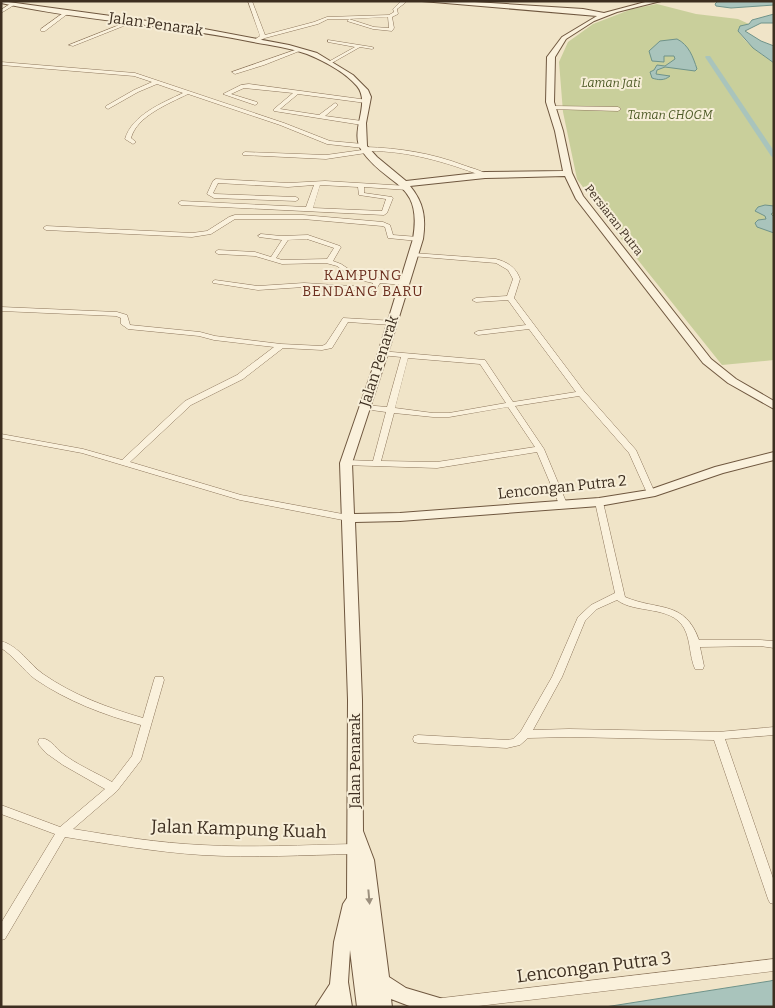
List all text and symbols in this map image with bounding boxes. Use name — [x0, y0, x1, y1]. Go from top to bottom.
street label: Jalan Penarak — [107, 8, 205, 40]
park label: Laman Jati — [581, 76, 641, 90]
park label: Taman CHOGM — [627, 108, 713, 122]
street label: Persiaran Putra — [582, 182, 646, 259]
district label: KAMPUNG BENDANG BARU — [302, 267, 424, 300]
street label: Jalan Penarak — [355, 313, 402, 410]
street label: Lencongan Putra 2 — [497, 471, 627, 503]
street label: Jalan Penarak — [346, 713, 364, 810]
street label: Jalan Kampung Kuah — [150, 815, 327, 843]
one-way arrow — [366, 889, 374, 905]
street label: Lencongan Putra 3 — [515, 947, 673, 987]

